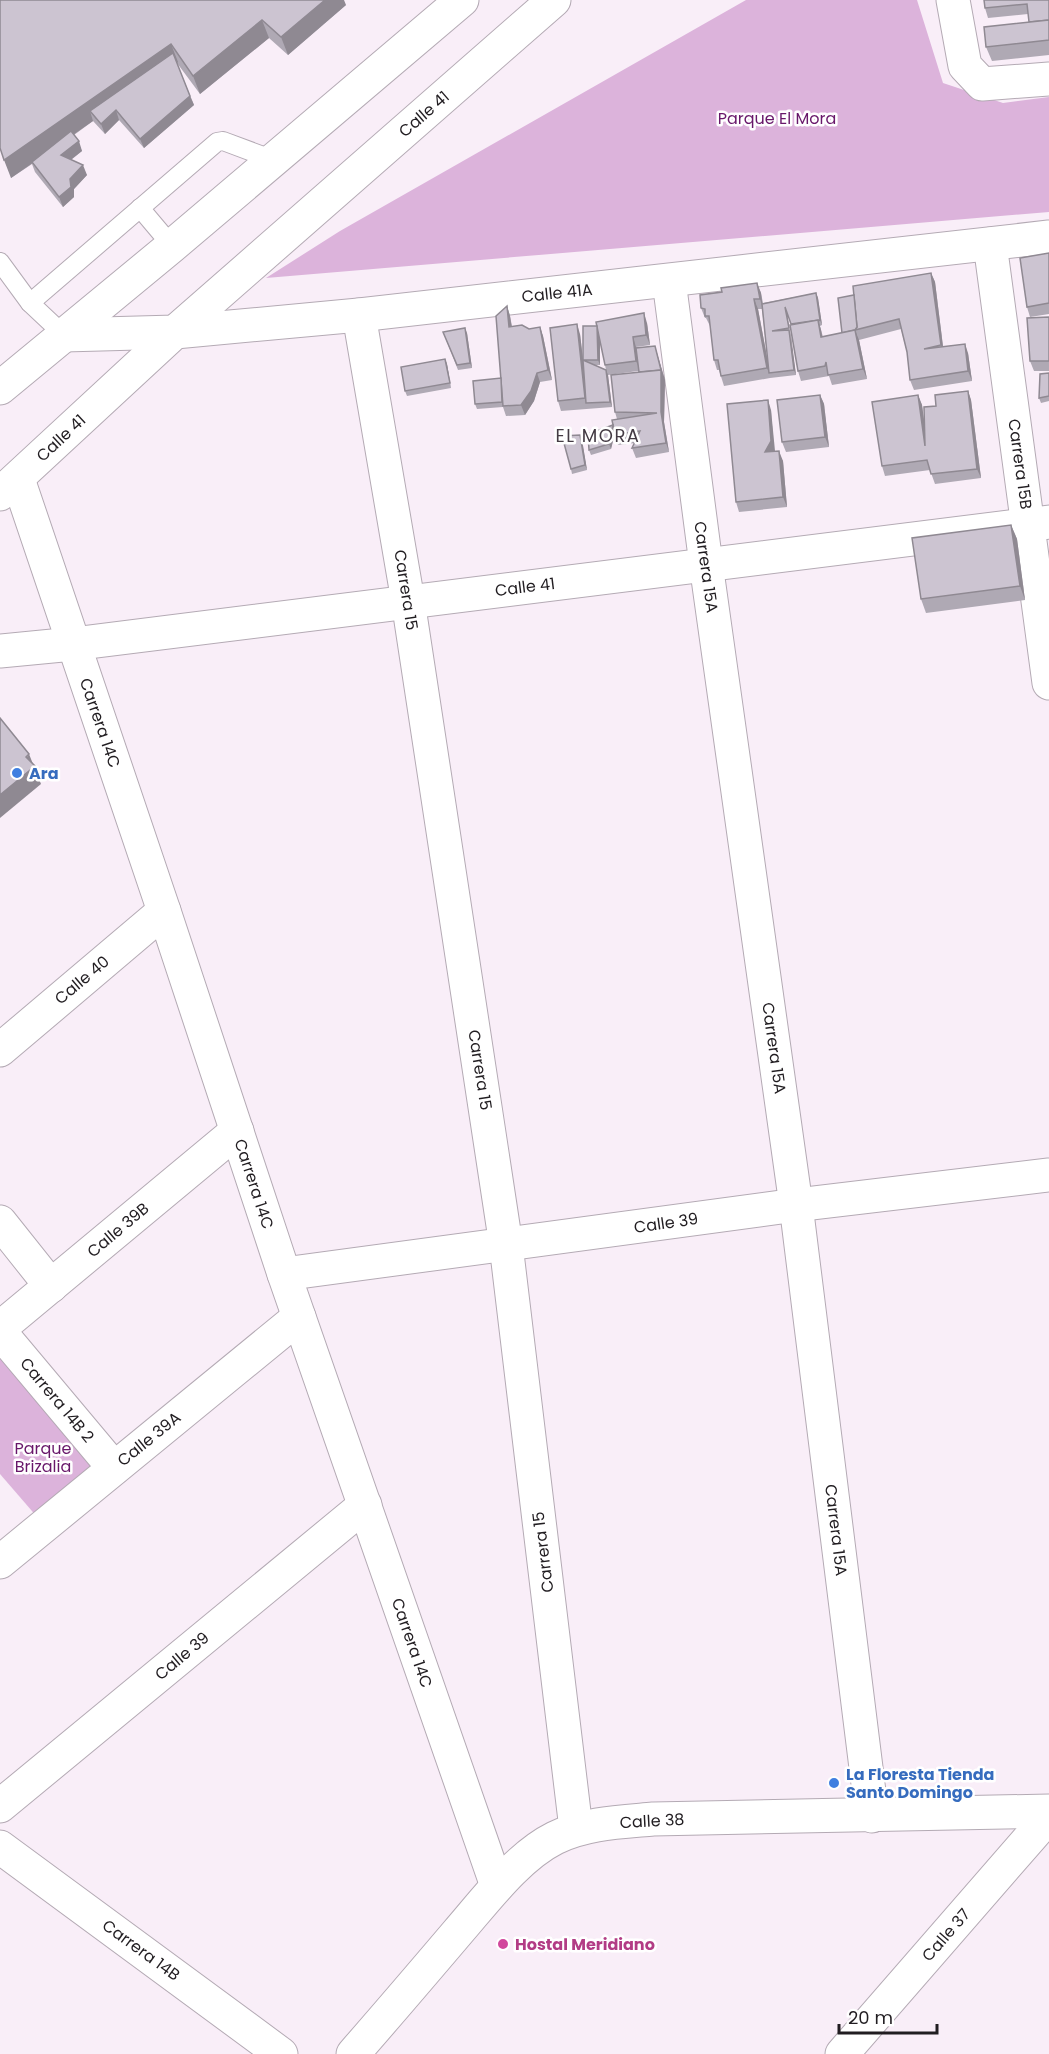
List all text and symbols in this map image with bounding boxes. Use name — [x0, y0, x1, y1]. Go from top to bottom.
street label: Calle 41 — [394, 86, 454, 142]
park label: Parque El Mora — [718, 107, 836, 130]
street label: Calle 41A — [520, 278, 594, 308]
street label: Calle 41 — [31, 409, 91, 467]
street label: Carrera 15B — [1002, 417, 1038, 511]
district label: EL MORA — [555, 423, 641, 448]
street label: Carrera 15A — [688, 520, 724, 614]
street label: Carrera 15 — [388, 548, 424, 632]
street label: Calle 41 — [494, 572, 556, 602]
street label: Carrera 14C — [74, 675, 126, 771]
place label: Ara — [29, 762, 59, 785]
marker: Ara — [10, 766, 24, 780]
street label: Calle 40 — [50, 950, 114, 1010]
street label: Carrera 15A — [756, 1001, 792, 1095]
street label: Carrera 15 — [462, 1028, 498, 1112]
street label: Carrera 14C — [229, 1136, 279, 1232]
street label: Calle 39B — [82, 1197, 154, 1263]
street label: Calle 39 — [632, 1207, 700, 1239]
street label: Carrera 14B 2 — [15, 1353, 99, 1447]
street label: Calle 39A — [112, 1406, 186, 1472]
park label: Parque Brizalia — [14, 1437, 72, 1478]
street label: Carrera 15A — [819, 1483, 853, 1577]
street label: Carrera 15 — [527, 1510, 559, 1594]
street label: Carrera 14C — [386, 1595, 438, 1691]
street label: Calle 39 — [150, 1626, 214, 1686]
place label: La Floresta Tienda Santo Domingo — [846, 1763, 994, 1804]
marker: La Floresta Tienda Santo Domingo — [827, 1776, 841, 1790]
street label: Calle 38 — [619, 1808, 685, 1834]
street label: Calle 37 — [917, 1903, 976, 1966]
street label: Carrera 14B — [97, 1914, 185, 1986]
place label: Hostal Meridiano — [515, 1933, 655, 1956]
marker: Hostal Meridiano — [496, 1937, 510, 1951]
scale bar — [839, 1997, 936, 2035]
text: 20 m — [848, 2005, 893, 2030]

